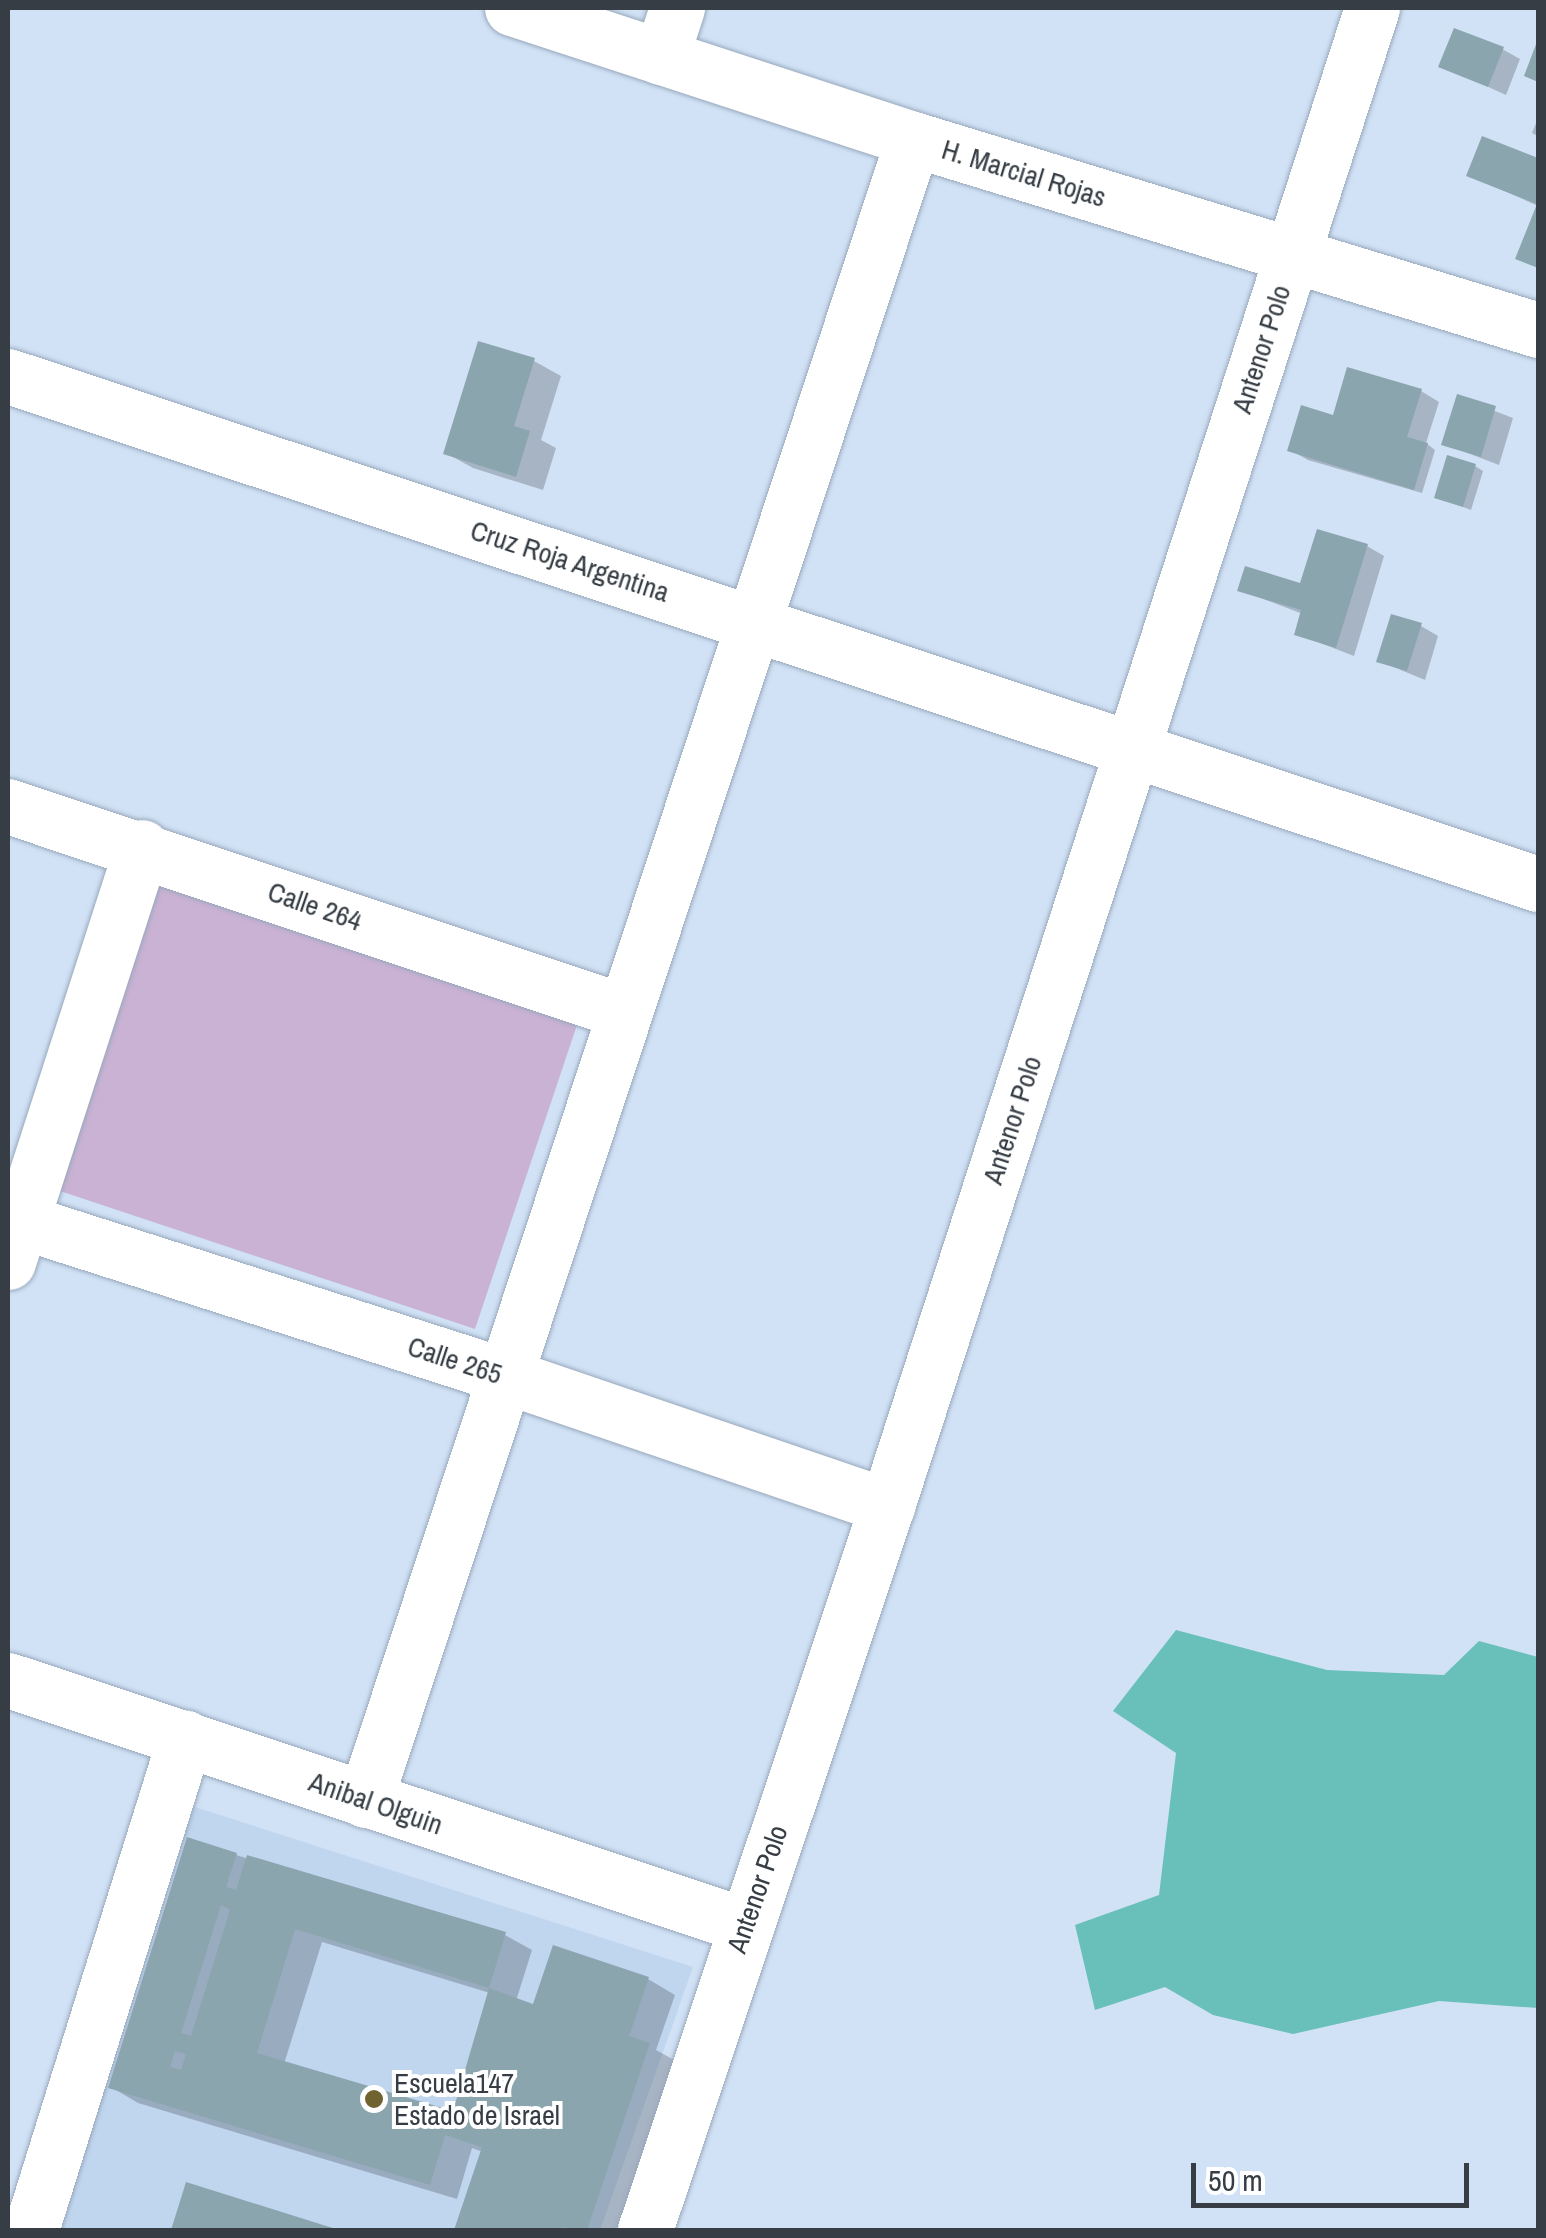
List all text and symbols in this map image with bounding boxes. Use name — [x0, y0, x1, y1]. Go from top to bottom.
street label: H. Marcial Rojas — [938, 132, 1110, 214]
street label: Antenor Polo — [1225, 281, 1297, 417]
street label: Cruz Roja Argentina — [466, 513, 674, 609]
street label: Calle 264 — [264, 874, 366, 938]
street label: Antenor Polo — [976, 1052, 1048, 1188]
street label: Calle 265 — [404, 1329, 506, 1391]
street label: Anibal Olguin — [305, 1764, 447, 1842]
street label: Antenor Polo — [720, 1821, 794, 1957]
place label: Escuela147 Estado de Israel — [394, 2066, 560, 2132]
marker: Escuela147 Estado de Israel — [363, 2088, 385, 2110]
scale bar — [1196, 2143, 1474, 2205]
text: 50 m — [1208, 2160, 1263, 2200]

